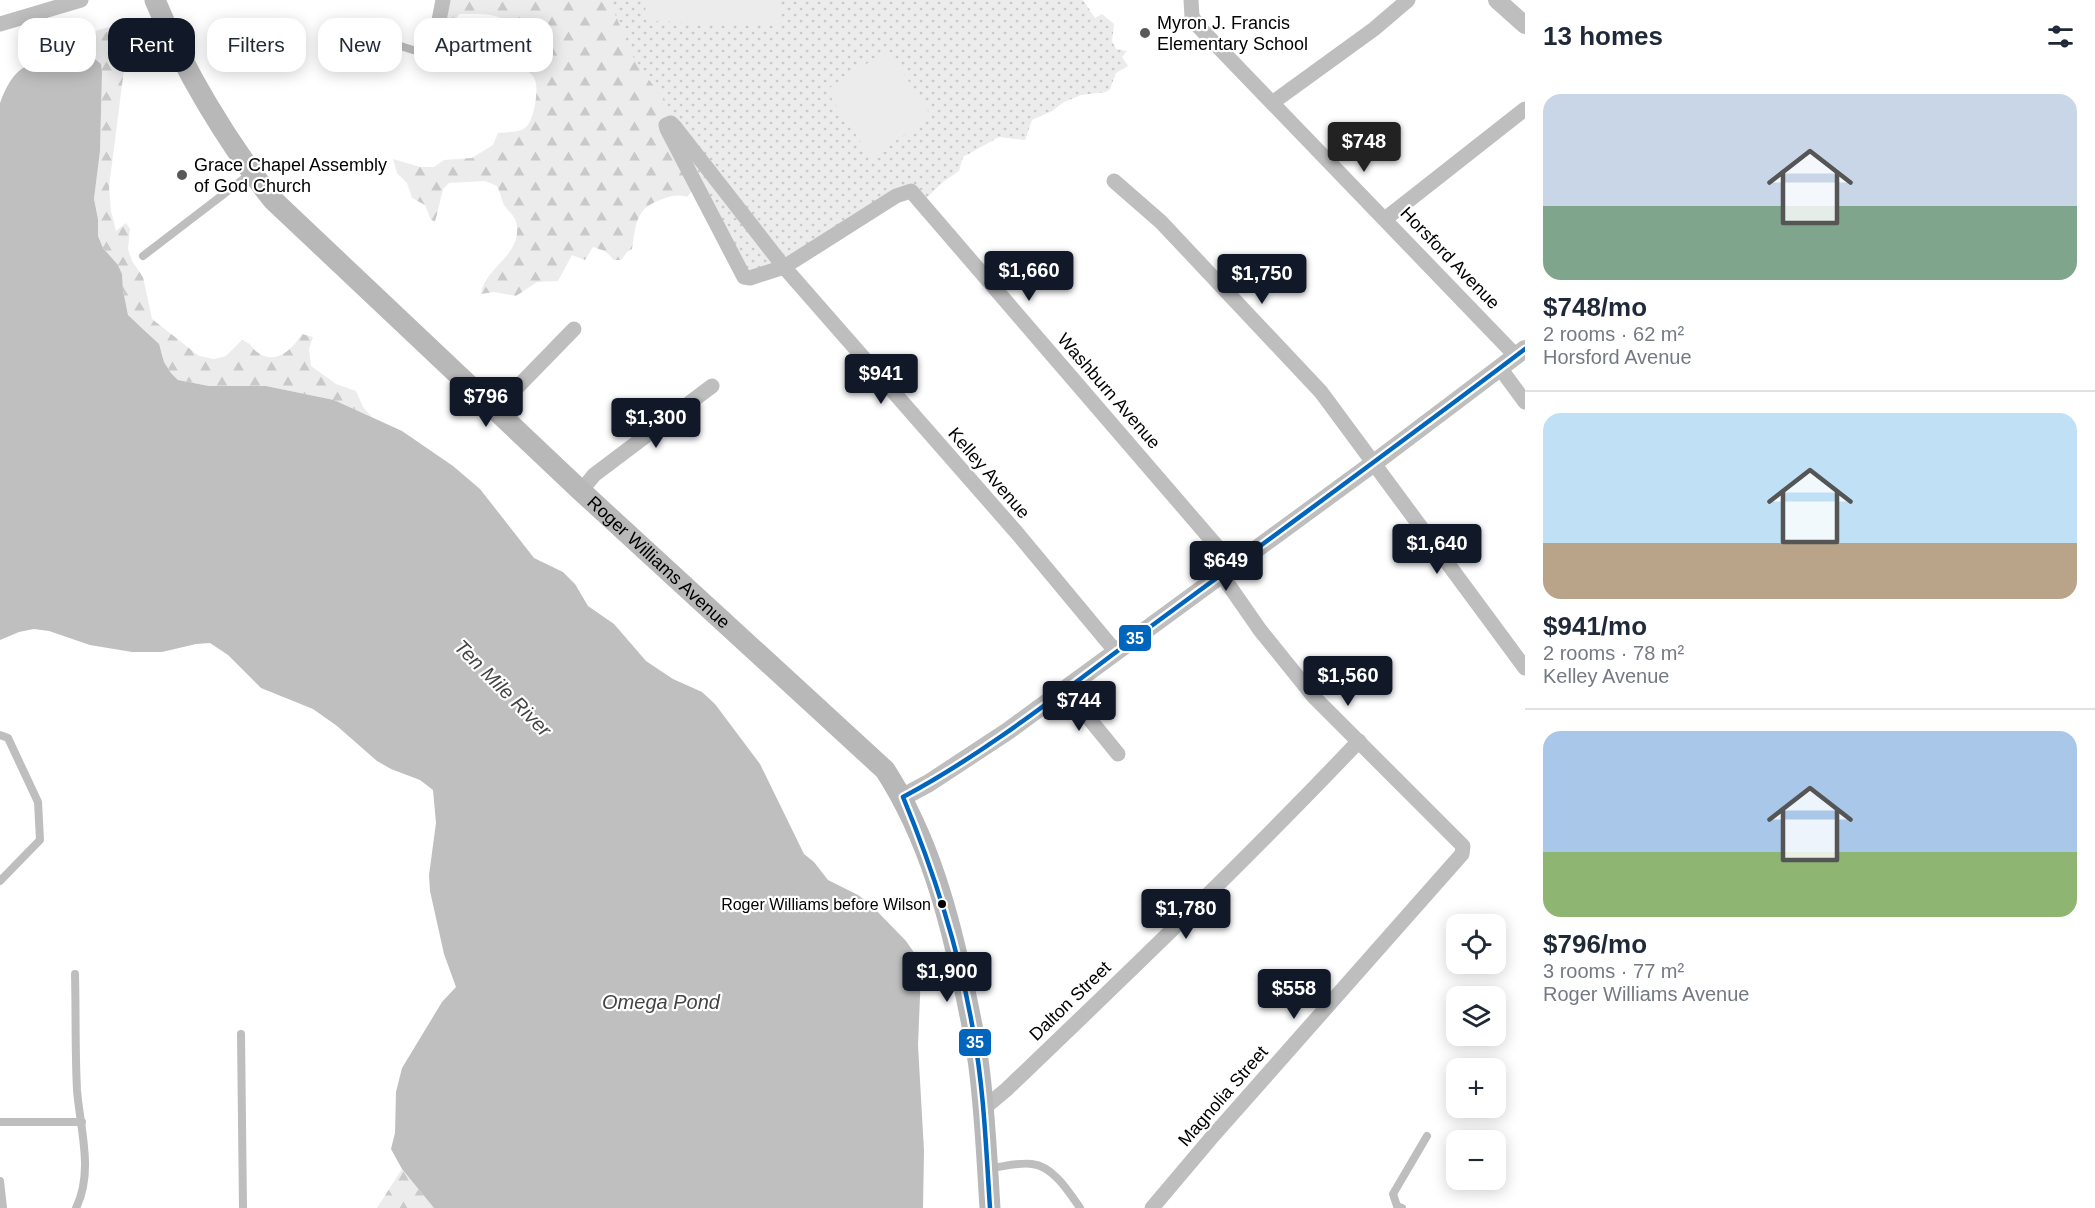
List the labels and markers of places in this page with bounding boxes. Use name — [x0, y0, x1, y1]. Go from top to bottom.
place label: Myron J. Francis Elementary School — [1157, 13, 1308, 54]
marker: Myron J. Francis Elementary School — [1138, 26, 1152, 40]
pin: $748 — [1328, 122, 1400, 173]
place label: Grace Chapel Assembly of God Church — [194, 155, 387, 196]
marker: Grace Chapel Assembly of God Church — [175, 168, 189, 182]
pin: $1,660 — [980, 251, 1078, 302]
pin: $1,750 — [1213, 254, 1311, 305]
pin: $941 — [845, 354, 917, 405]
pin: $796 — [450, 377, 522, 428]
pin: $1,300 — [607, 398, 705, 449]
pin: $1,640 — [1388, 524, 1486, 575]
pin: $649 — [1190, 541, 1262, 592]
pin: $1,560 — [1299, 656, 1397, 707]
pin: $744 — [1043, 681, 1115, 732]
pin: $1,780 — [1137, 889, 1235, 940]
place label: Roger Williams before Wilson — [721, 896, 931, 913]
marker: Roger Williams before Wilson — [936, 898, 948, 910]
pin: $1,900 — [898, 952, 996, 1003]
pin: $558 — [1258, 969, 1330, 1020]

